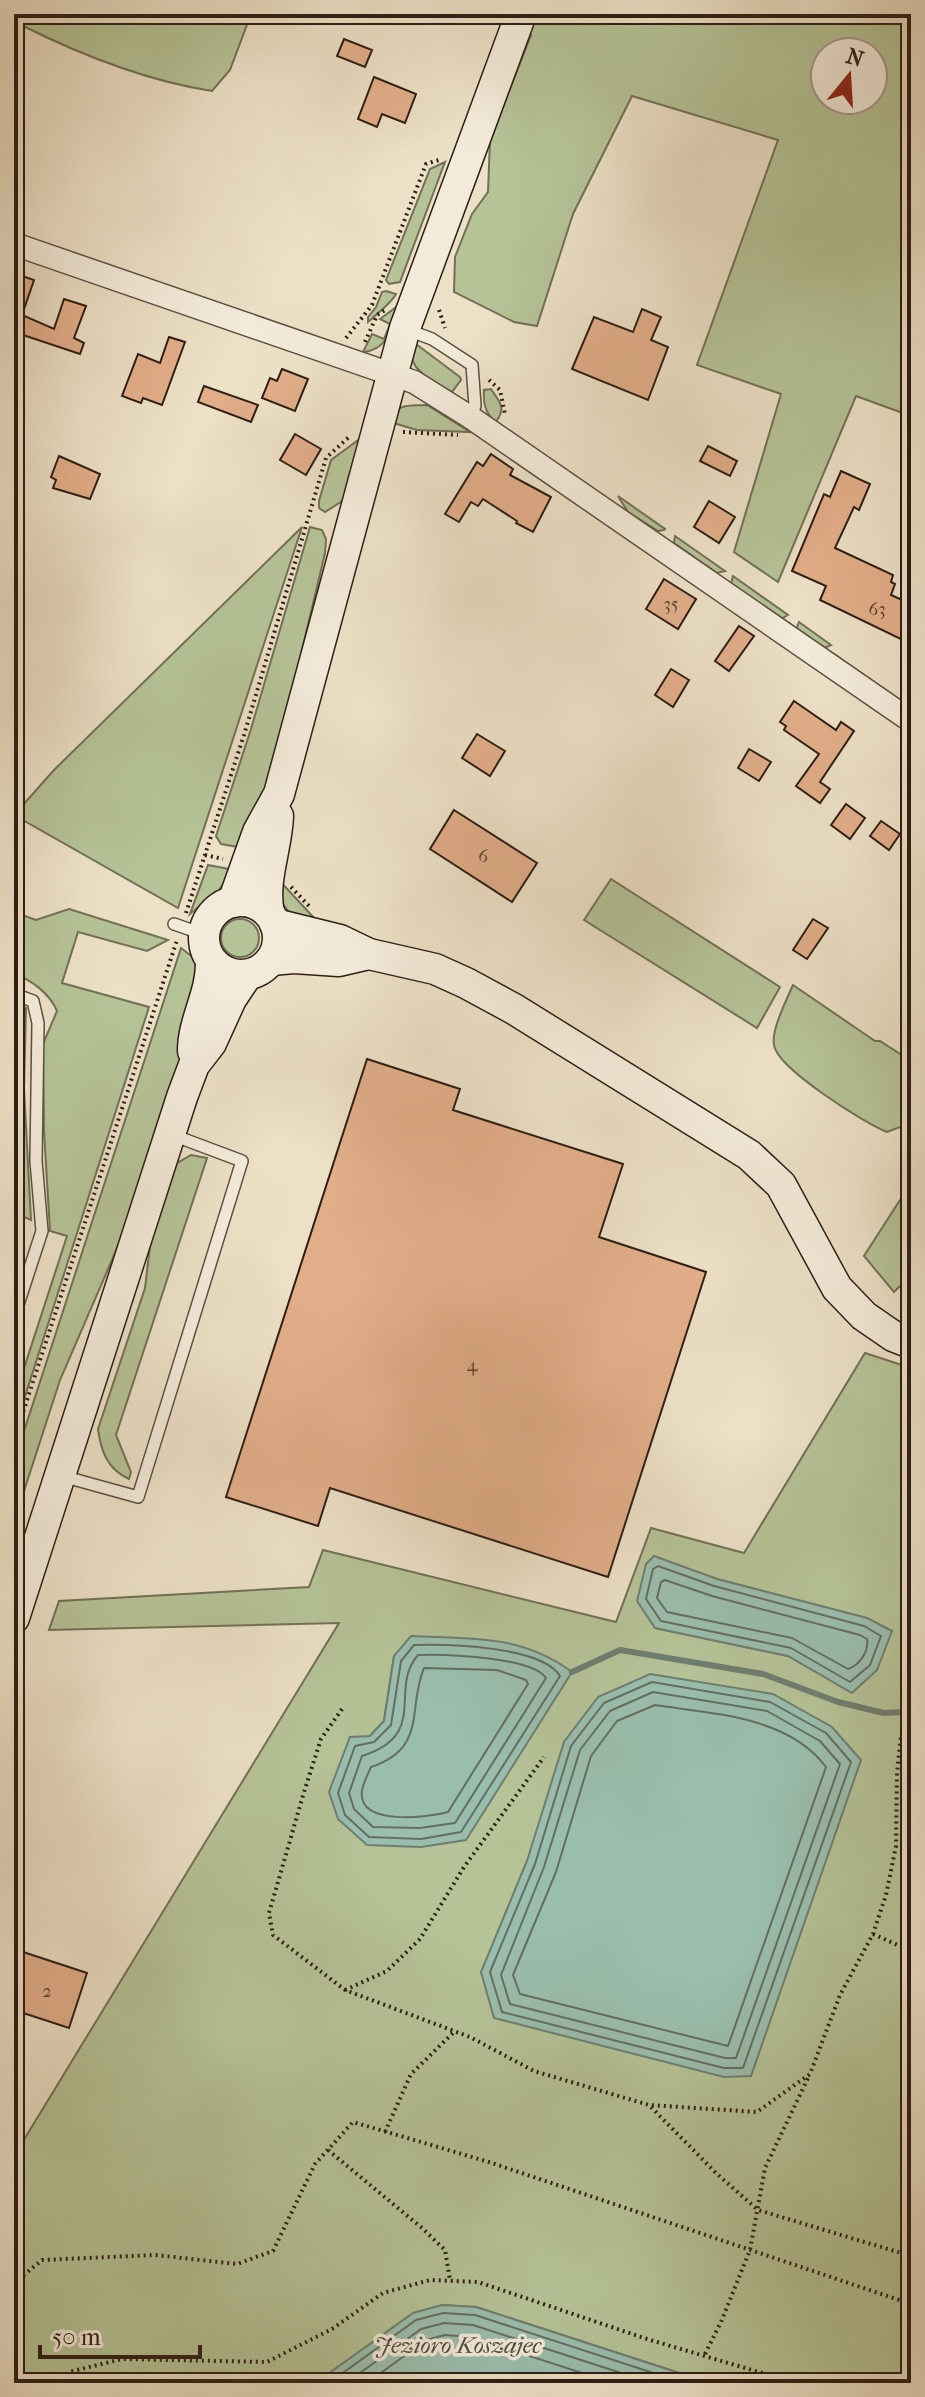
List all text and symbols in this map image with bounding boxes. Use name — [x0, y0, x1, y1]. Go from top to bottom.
north arrow — [809, 36, 889, 116]
text: N — [843, 43, 867, 73]
house number: 35 — [663, 594, 679, 615]
house number: 63 — [868, 599, 886, 620]
house number: 6 — [478, 846, 488, 867]
house number: 4 — [467, 1355, 478, 1376]
house number: 2 — [42, 1981, 52, 2002]
scale bar — [40, 2309, 200, 2359]
text: 50 m — [52, 2323, 101, 2351]
water label: Jezioro Koszajec — [375, 2331, 542, 2359]

